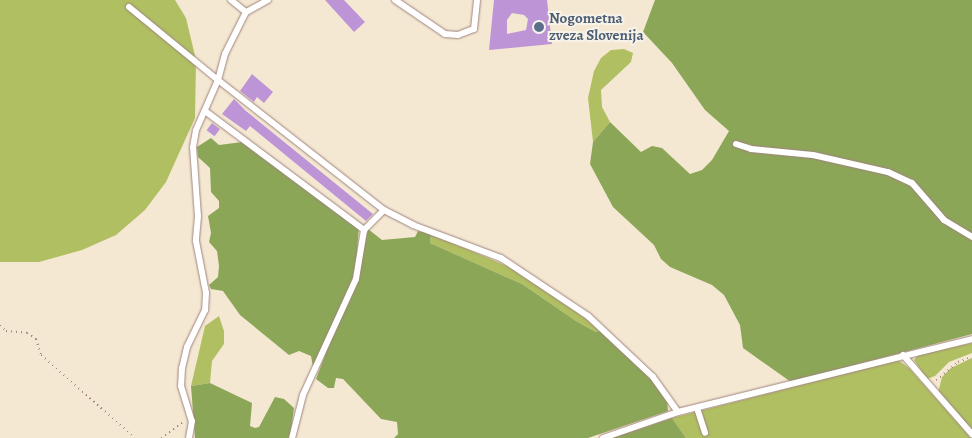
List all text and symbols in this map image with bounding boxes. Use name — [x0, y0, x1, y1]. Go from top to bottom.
place label: Nogometna zveza Slovenija — [549, 9, 644, 44]
marker: Nogometna zveza Slovenija — [533, 21, 545, 33]

